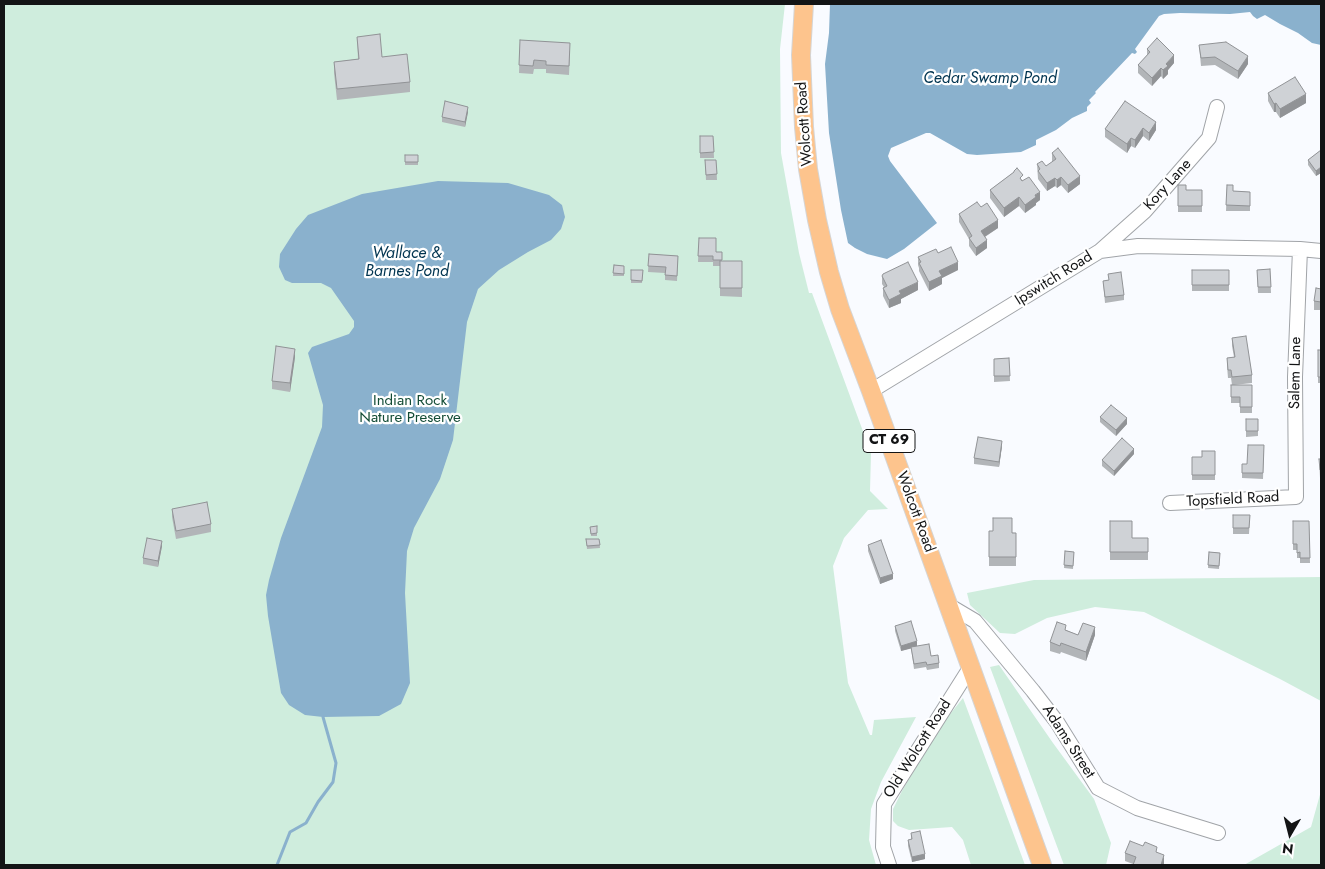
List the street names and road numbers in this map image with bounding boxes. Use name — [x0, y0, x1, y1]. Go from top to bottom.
street label: Wolcott Road — [793, 81, 817, 167]
street label: Kory Lane — [1140, 156, 1196, 214]
street label: Ipswitch Road — [1012, 248, 1096, 310]
street label: Salem Lane — [1286, 337, 1306, 409]
road number: CT 69 — [863, 430, 915, 452]
street label: Wolcott Road — [892, 469, 938, 555]
street label: Topsfield Road — [1186, 489, 1280, 511]
street label: Old Wolcott Road — [880, 696, 956, 802]
street label: Adams Street — [1038, 702, 1098, 782]

